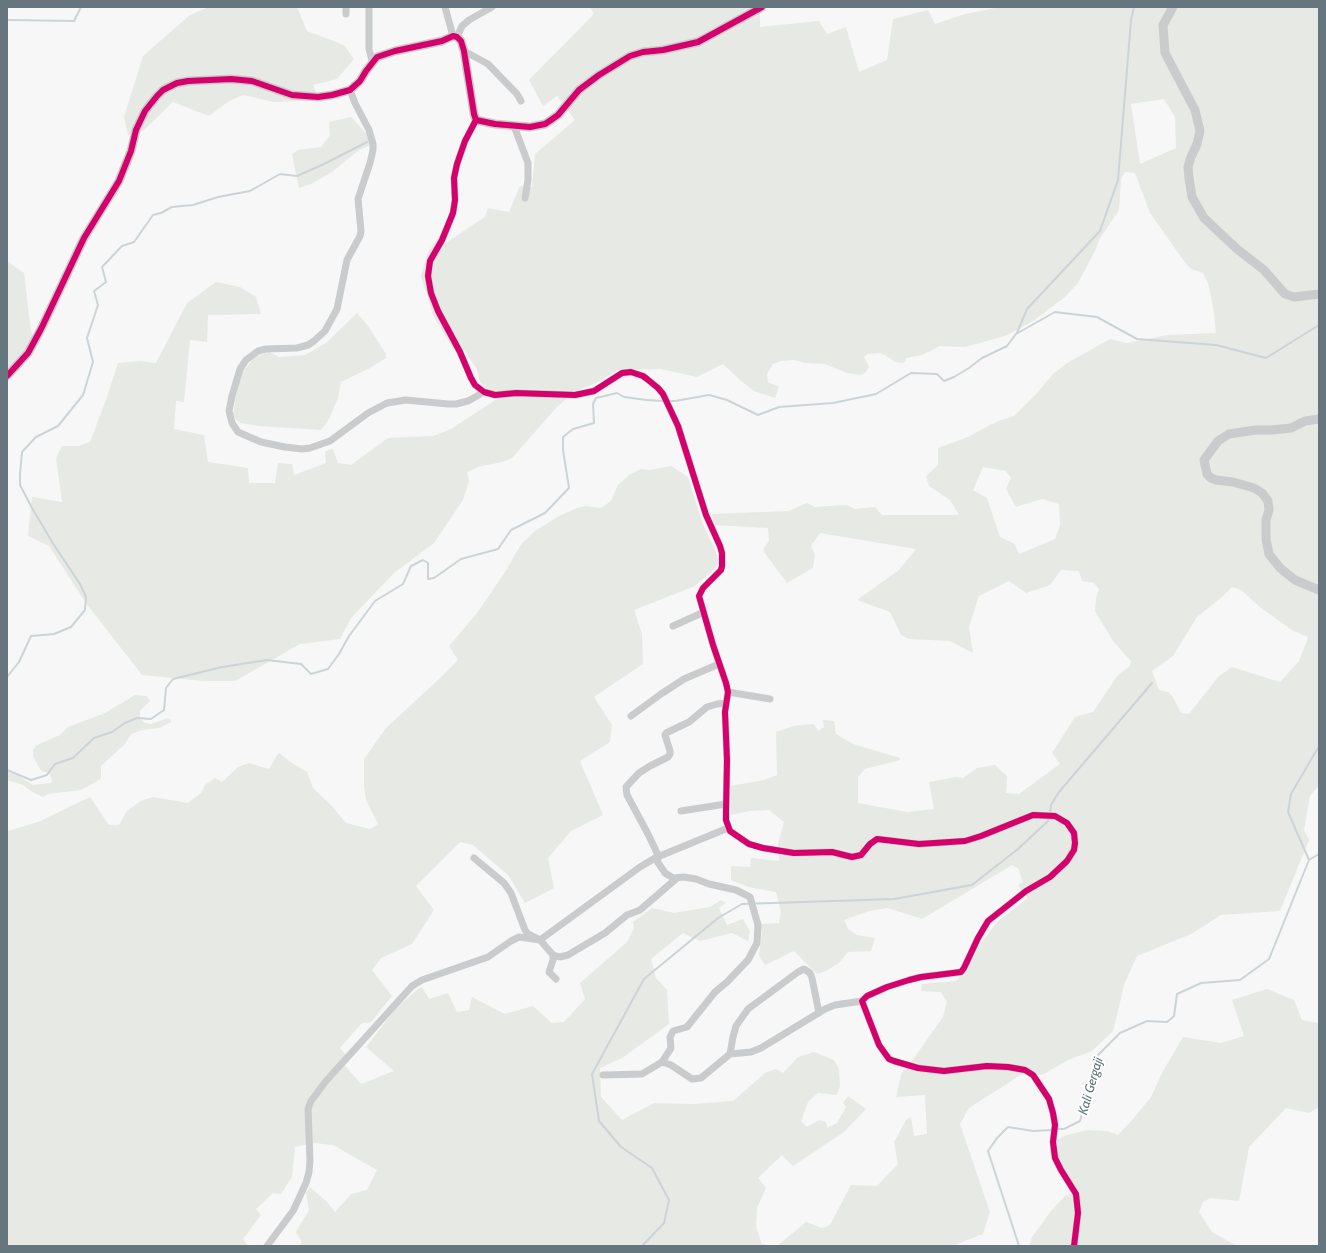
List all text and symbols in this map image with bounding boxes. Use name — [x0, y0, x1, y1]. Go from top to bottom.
water label: Kali Gergaji — [1075, 1056, 1107, 1116]

